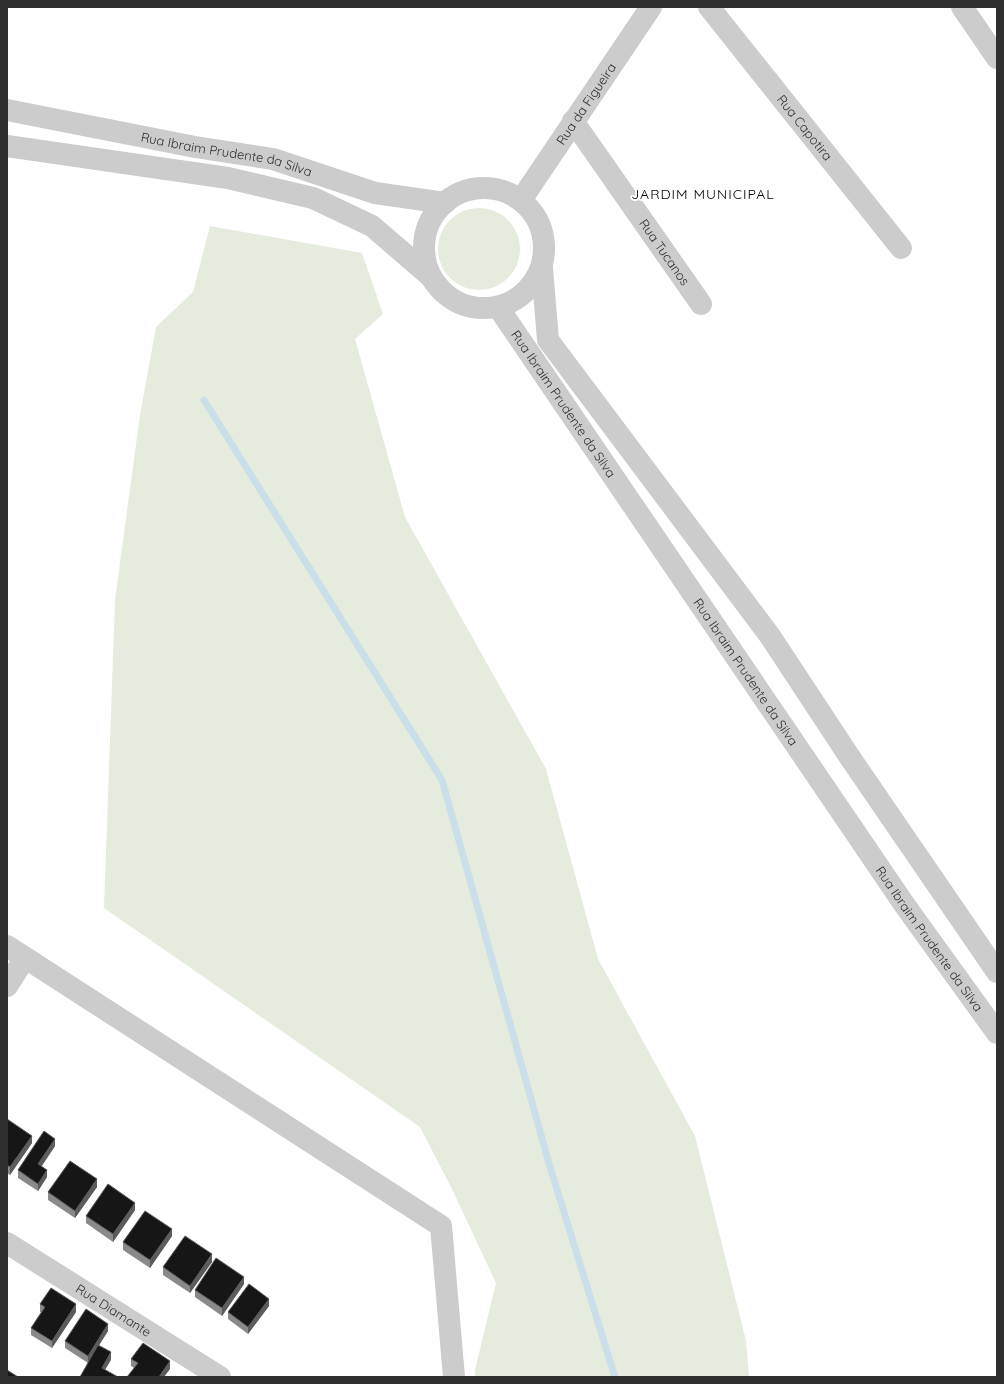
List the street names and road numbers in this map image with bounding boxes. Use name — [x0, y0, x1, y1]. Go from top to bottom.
street label: Rua da Figueira — [553, 60, 619, 148]
street label: Rua Capotira — [774, 91, 836, 164]
street label: Rua Ibraim Prudente da Silva — [140, 129, 314, 179]
street label: Rua Tucanos — [636, 216, 693, 288]
street label: Rua Ibraim Prudente da Silva — [508, 327, 620, 480]
street label: Rua Ibraim Prudente da Silva — [690, 595, 802, 748]
street label: Rua Ibraim Prudente da Silva — [872, 863, 987, 1014]
street label: Rua Diamante — [73, 1280, 155, 1340]

